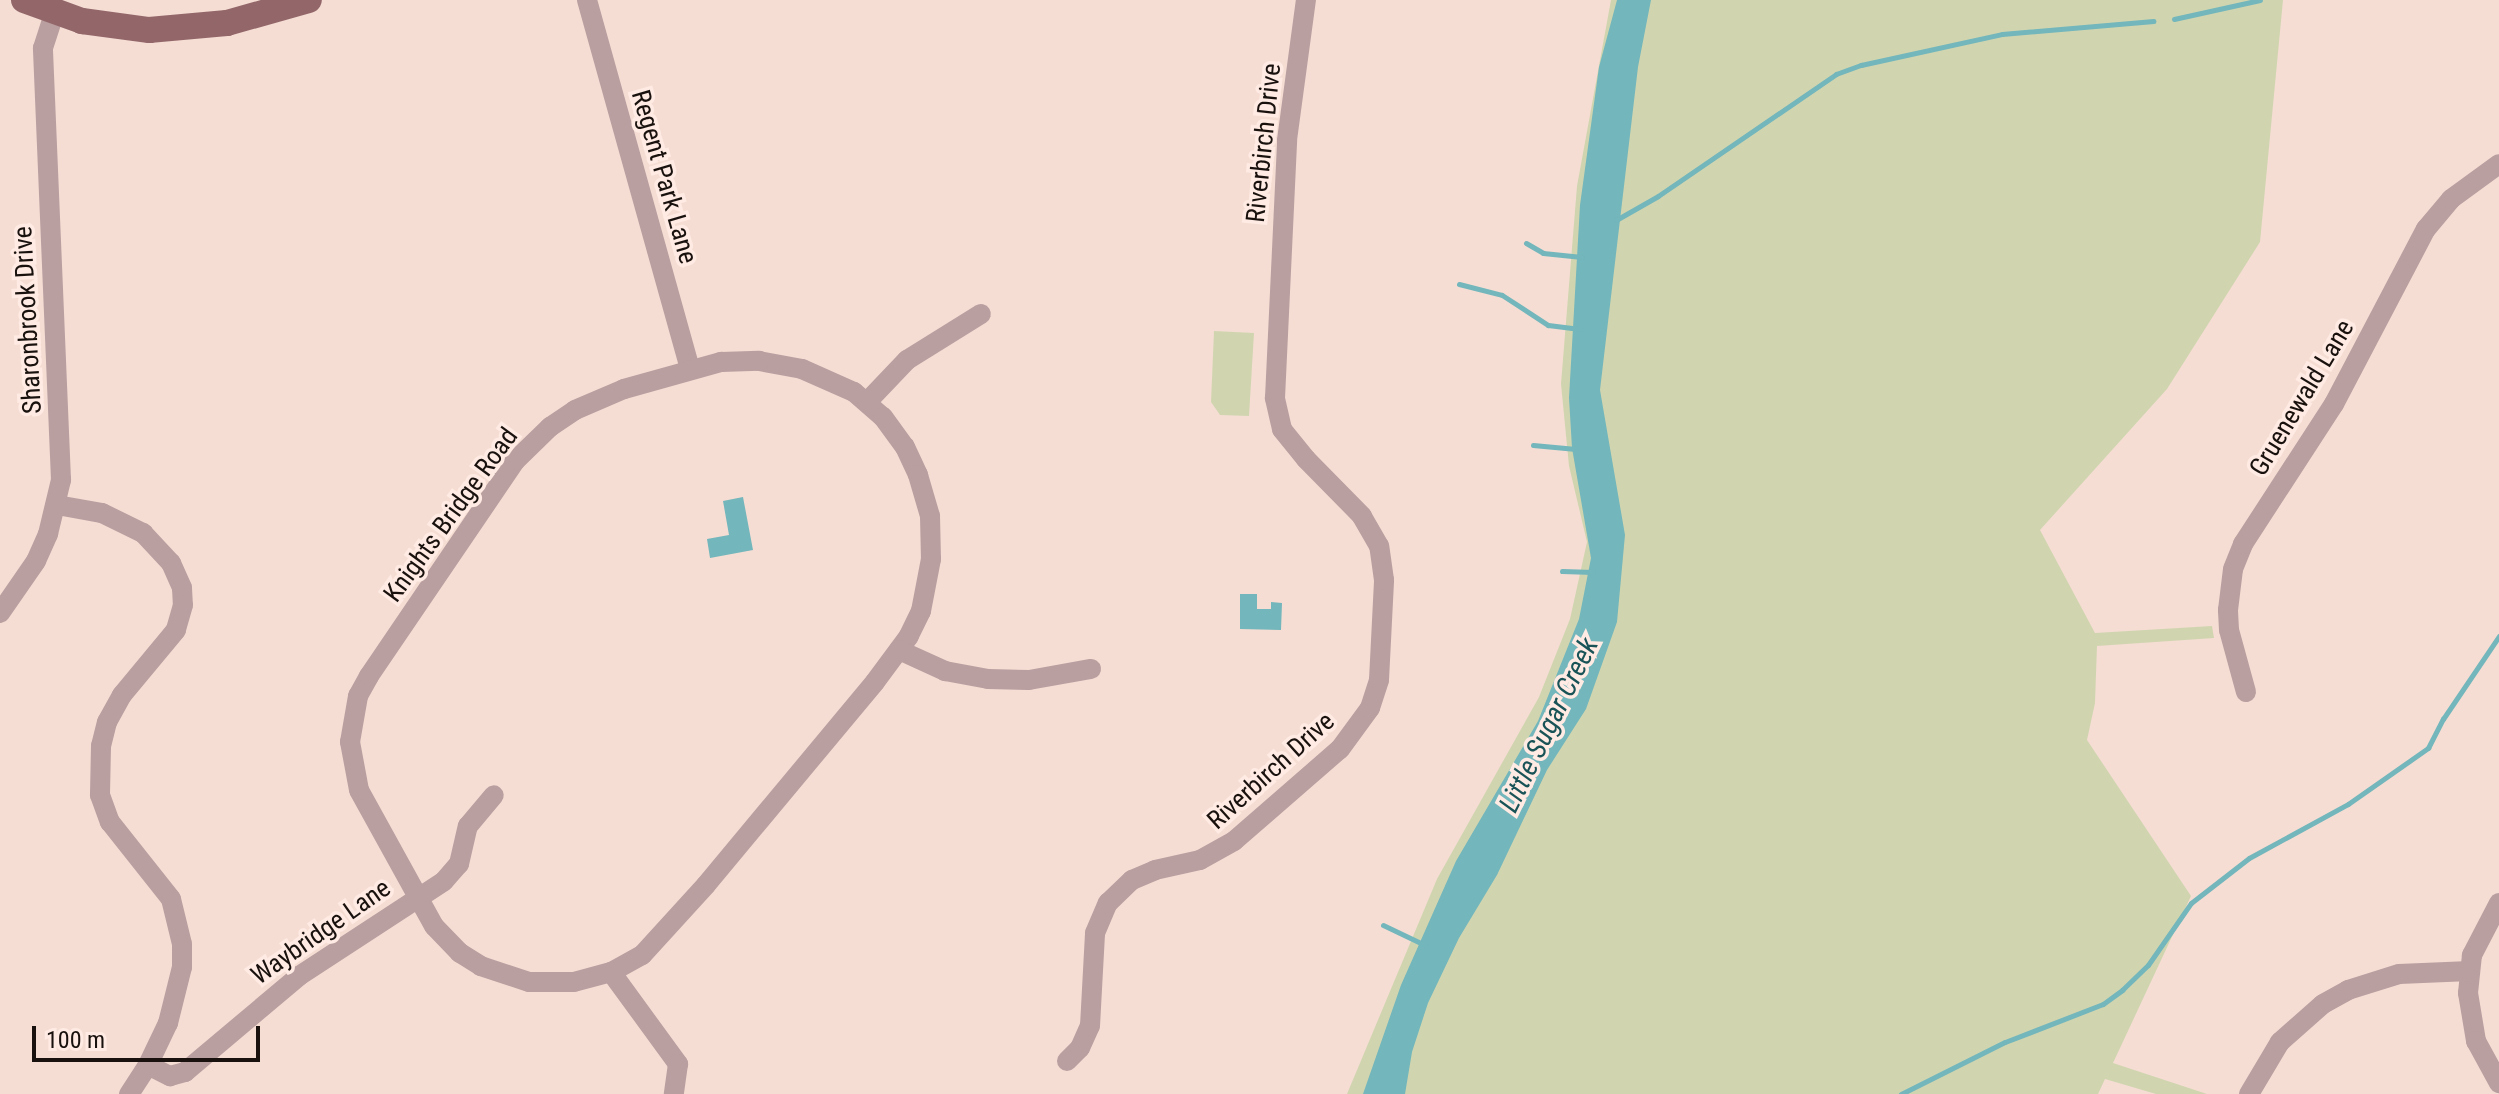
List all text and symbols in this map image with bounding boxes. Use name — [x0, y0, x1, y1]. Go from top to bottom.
street label: Riverbirch Drive — [1240, 62, 1288, 224]
street label: Regent Park Lane — [624, 87, 704, 267]
street label: Sharonbrook Drive — [8, 225, 48, 415]
street label: Gruenewald Lane — [2243, 314, 2361, 482]
street label: Knights Bridge Road — [377, 422, 525, 608]
water label: Little Sugar Creek — [1492, 632, 1606, 818]
street label: Riverbirch Drive — [1201, 706, 1341, 836]
street label: Waybridge Lane — [245, 873, 397, 991]
scale bar — [36, 1010, 264, 1060]
text: 100 m — [46, 1026, 105, 1054]

